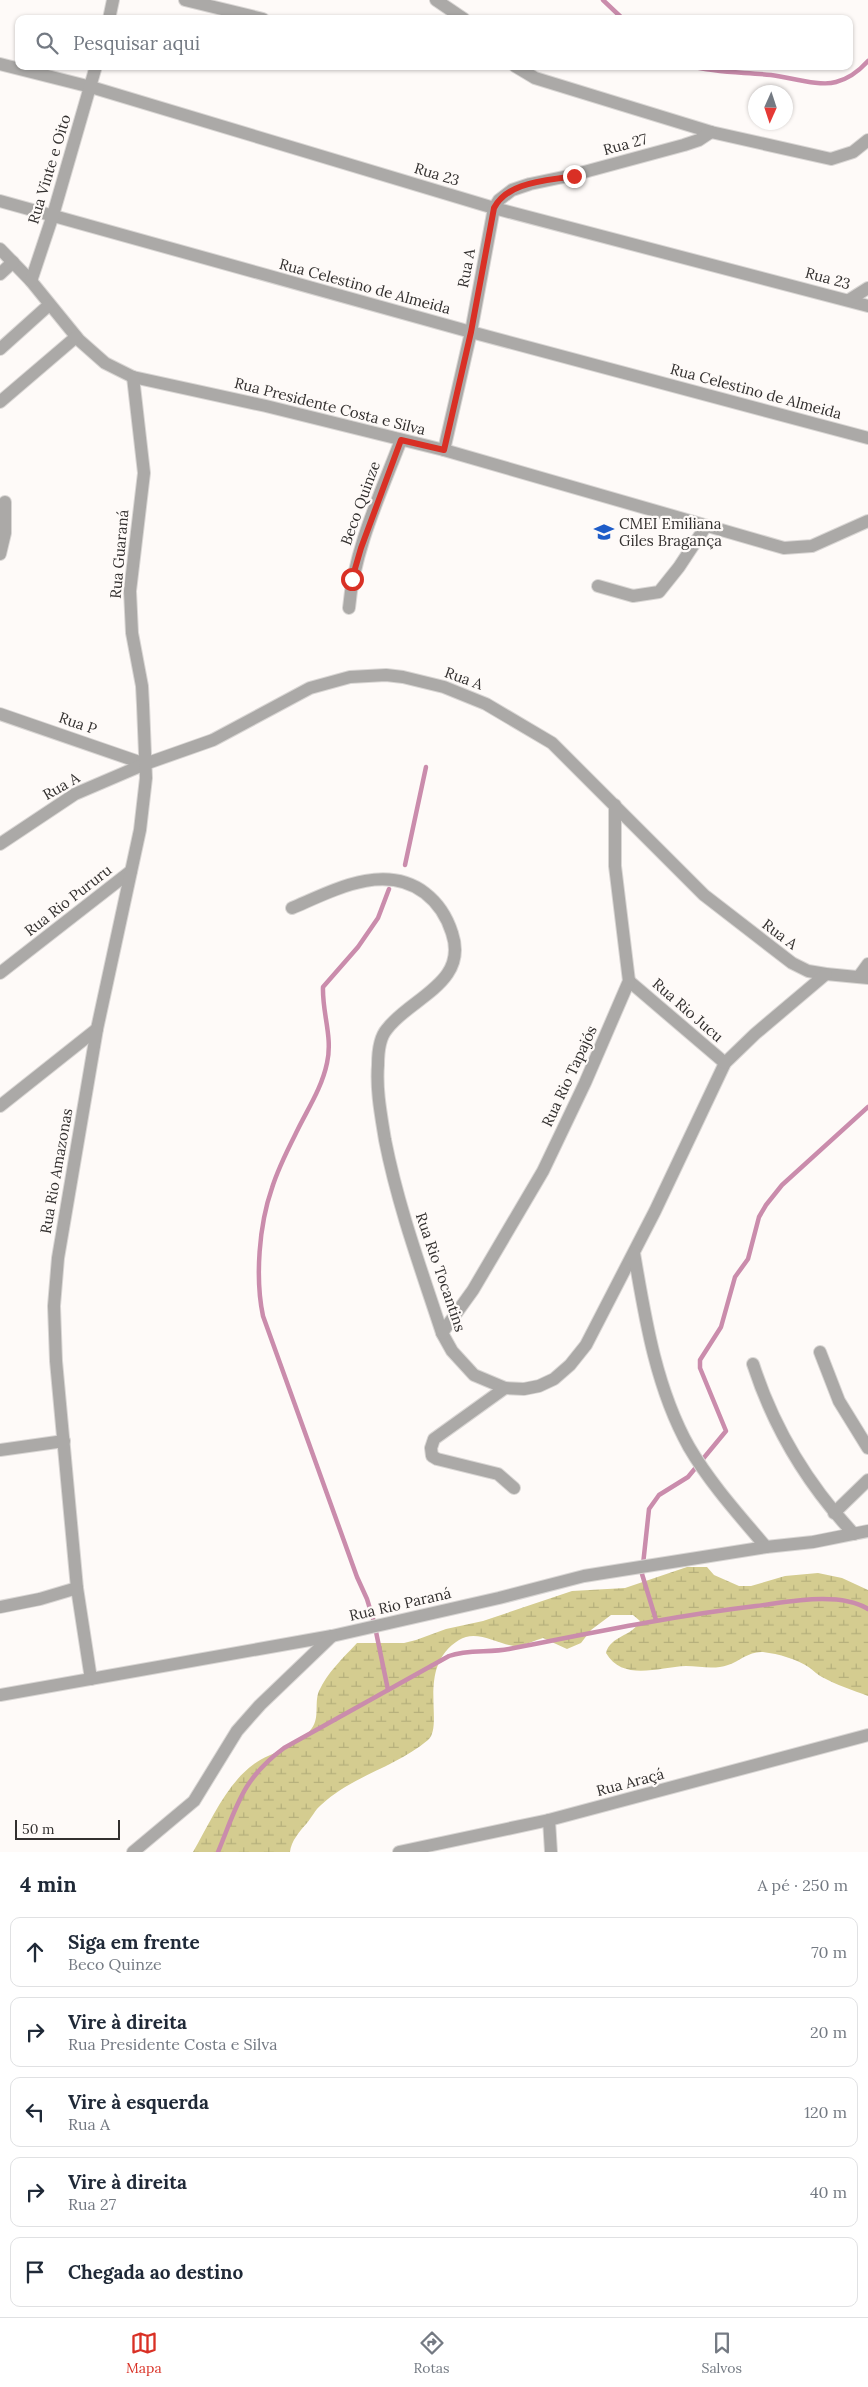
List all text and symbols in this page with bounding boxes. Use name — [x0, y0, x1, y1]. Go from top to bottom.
search box — [15, 15, 853, 70]
icon: search — [33, 29, 61, 57]
text: Pesquisar aqui — [73, 31, 200, 55]
north arrow — [748, 85, 793, 130]
street label: Rua Vinte e Oito — [23, 112, 75, 226]
street label: Rua 27 — [601, 129, 649, 159]
street label: Rua 23 — [412, 158, 462, 190]
route end — [563, 165, 586, 188]
street label: Rua A — [453, 246, 479, 289]
street label: Rua Celestino de Almeida — [277, 254, 453, 318]
street label: Rua 23 — [803, 263, 853, 293]
street label: Rua Celestino de Almeida — [668, 359, 844, 423]
street label: Rua Presidente Costa e Silva — [232, 373, 428, 439]
street label: Beco Quinze — [336, 458, 384, 548]
street label: Rua Guaraná — [106, 509, 132, 599]
place label: CMEI Emiliana Giles Bragança — [619, 514, 722, 550]
school or university icon: CMEI Emiliana Giles Bragança — [593, 521, 615, 543]
route start — [341, 568, 364, 591]
street label: Rua A — [442, 662, 486, 694]
street label: Rua P — [56, 708, 100, 738]
street label: Rua A — [39, 768, 83, 804]
street label: Rua Rio Pururu — [21, 860, 115, 940]
street label: Rua A — [759, 915, 802, 954]
street label: Rua Rio Jucu — [649, 974, 727, 1046]
street label: Rua Rio Tapajós — [537, 1022, 601, 1130]
street label: Rua Rio Amazonas — [36, 1107, 76, 1235]
street label: Rua Rio Tocantins — [412, 1210, 470, 1334]
street label: Rua Rio Paraná — [347, 1583, 453, 1625]
street label: Rua Araçá — [594, 1764, 666, 1800]
scale bar — [15, 1817, 120, 1840]
text: 50 m — [22, 1820, 55, 1838]
text: 4 min — [20, 1871, 77, 1898]
text: A pé · 250 m — [757, 1875, 848, 1895]
text: Siga em frente — [68, 1930, 200, 1954]
icon: ahead — [21, 1938, 49, 1966]
text: 70 m — [811, 1942, 847, 1962]
text: Beco Quinze — [68, 1954, 162, 1974]
text: Vire à direita — [68, 2010, 187, 2034]
icon: right — [21, 2018, 49, 2046]
text: 20 m — [810, 2022, 847, 2042]
text: Rua Presidente Costa e Silva — [68, 2034, 277, 2054]
text: Vire à esquerda — [68, 2090, 209, 2114]
icon: left — [21, 2098, 49, 2126]
text: 120 m — [804, 2102, 847, 2122]
text: Rua A — [68, 2114, 110, 2134]
text: Vire à direita — [68, 2170, 187, 2194]
icon: right — [21, 2178, 49, 2206]
text: 40 m — [810, 2182, 847, 2202]
text: Rua 27 — [68, 2194, 116, 2214]
icon: arrive — [21, 2258, 49, 2286]
text: Chegada ao destino — [68, 2260, 243, 2284]
tab: Mapa — [126, 2329, 162, 2377]
tab: Rotas — [414, 2329, 450, 2377]
tab: Salvos — [701, 2329, 742, 2377]

